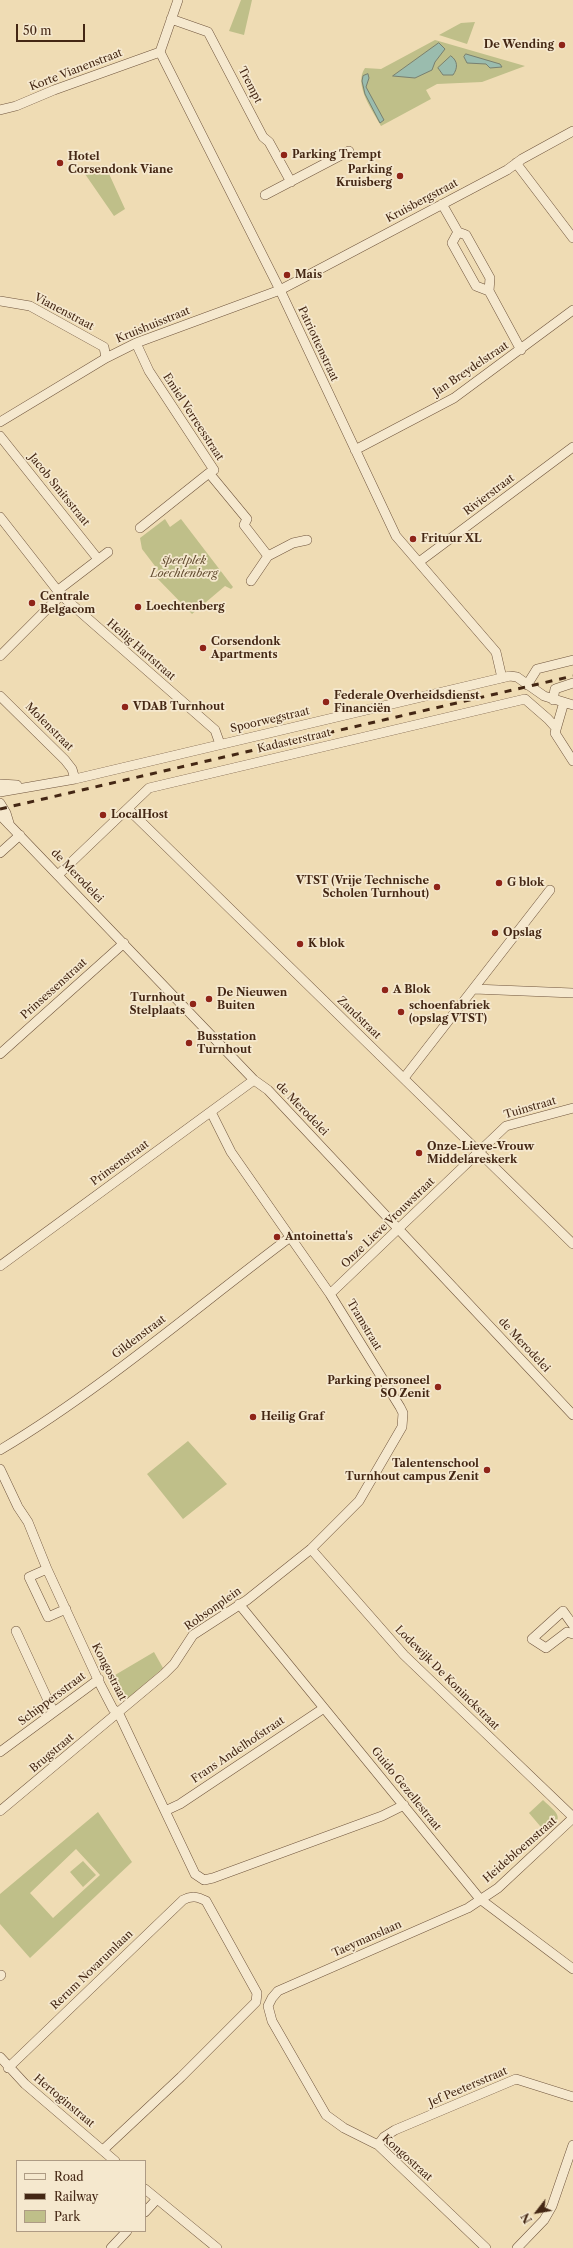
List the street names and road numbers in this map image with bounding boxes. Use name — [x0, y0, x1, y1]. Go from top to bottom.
street label: Korte Vianenstraat — [28, 46, 124, 94]
street label: Trempt — [235, 65, 265, 105]
street label: Kruisbergstraat — [384, 176, 460, 226]
street label: Vianenstraat — [32, 291, 96, 333]
street label: Kruishuisstraat — [114, 304, 192, 346]
street label: Patriottenstraat — [295, 304, 341, 384]
street label: Jan Breydelstraat — [431, 339, 511, 399]
street label: Emiel Verreesstraat — [160, 371, 226, 463]
street label: Jacob Smitsstraat — [26, 451, 92, 529]
street label: Rivierstraat — [461, 472, 517, 518]
street label: Heilig Hartstraat — [104, 617, 178, 683]
street label: Molenstraat — [22, 700, 76, 754]
street label: Spoorwegstraat — [229, 704, 311, 736]
street label: Kadasterstraat — [256, 726, 332, 756]
street label: de Merodelei — [48, 846, 106, 906]
street label: Prinsessenstraat — [18, 956, 90, 1022]
street label: Zandstraat — [334, 994, 384, 1042]
street label: de Merodelei — [273, 1079, 331, 1139]
street label: Tuinstraat — [502, 1094, 558, 1122]
street label: Prinsenstraat — [88, 1137, 152, 1189]
street label: Onze Lieve Vrouwstraat — [339, 1175, 437, 1271]
street label: Tramstraat — [344, 1297, 384, 1353]
street label: Gildenstraat — [110, 1312, 168, 1362]
street label: de Merodelei — [495, 1315, 553, 1375]
street label: Robsonplein — [182, 1585, 244, 1633]
street label: Lodewijk De Koninckstraat — [392, 1623, 502, 1733]
street label: Kongostraat — [89, 1641, 129, 1703]
street label: Schippersstraat — [16, 1670, 88, 1728]
street label: Frans Andelhofstraat — [189, 1714, 287, 1786]
street label: Brugstraat — [27, 1731, 77, 1775]
street label: Guido Gezellestraat — [368, 1745, 444, 1833]
street label: Heidebloemstraat — [480, 1814, 560, 1886]
street label: Taeymanslaan — [330, 1918, 404, 1960]
street label: Rerum Novarumlaan — [48, 1927, 136, 2013]
street label: Jef Peetersstraat — [427, 2064, 509, 2110]
street label: Hertoginstraat — [31, 2072, 97, 2130]
street label: Kongostraat — [379, 2132, 435, 2184]

